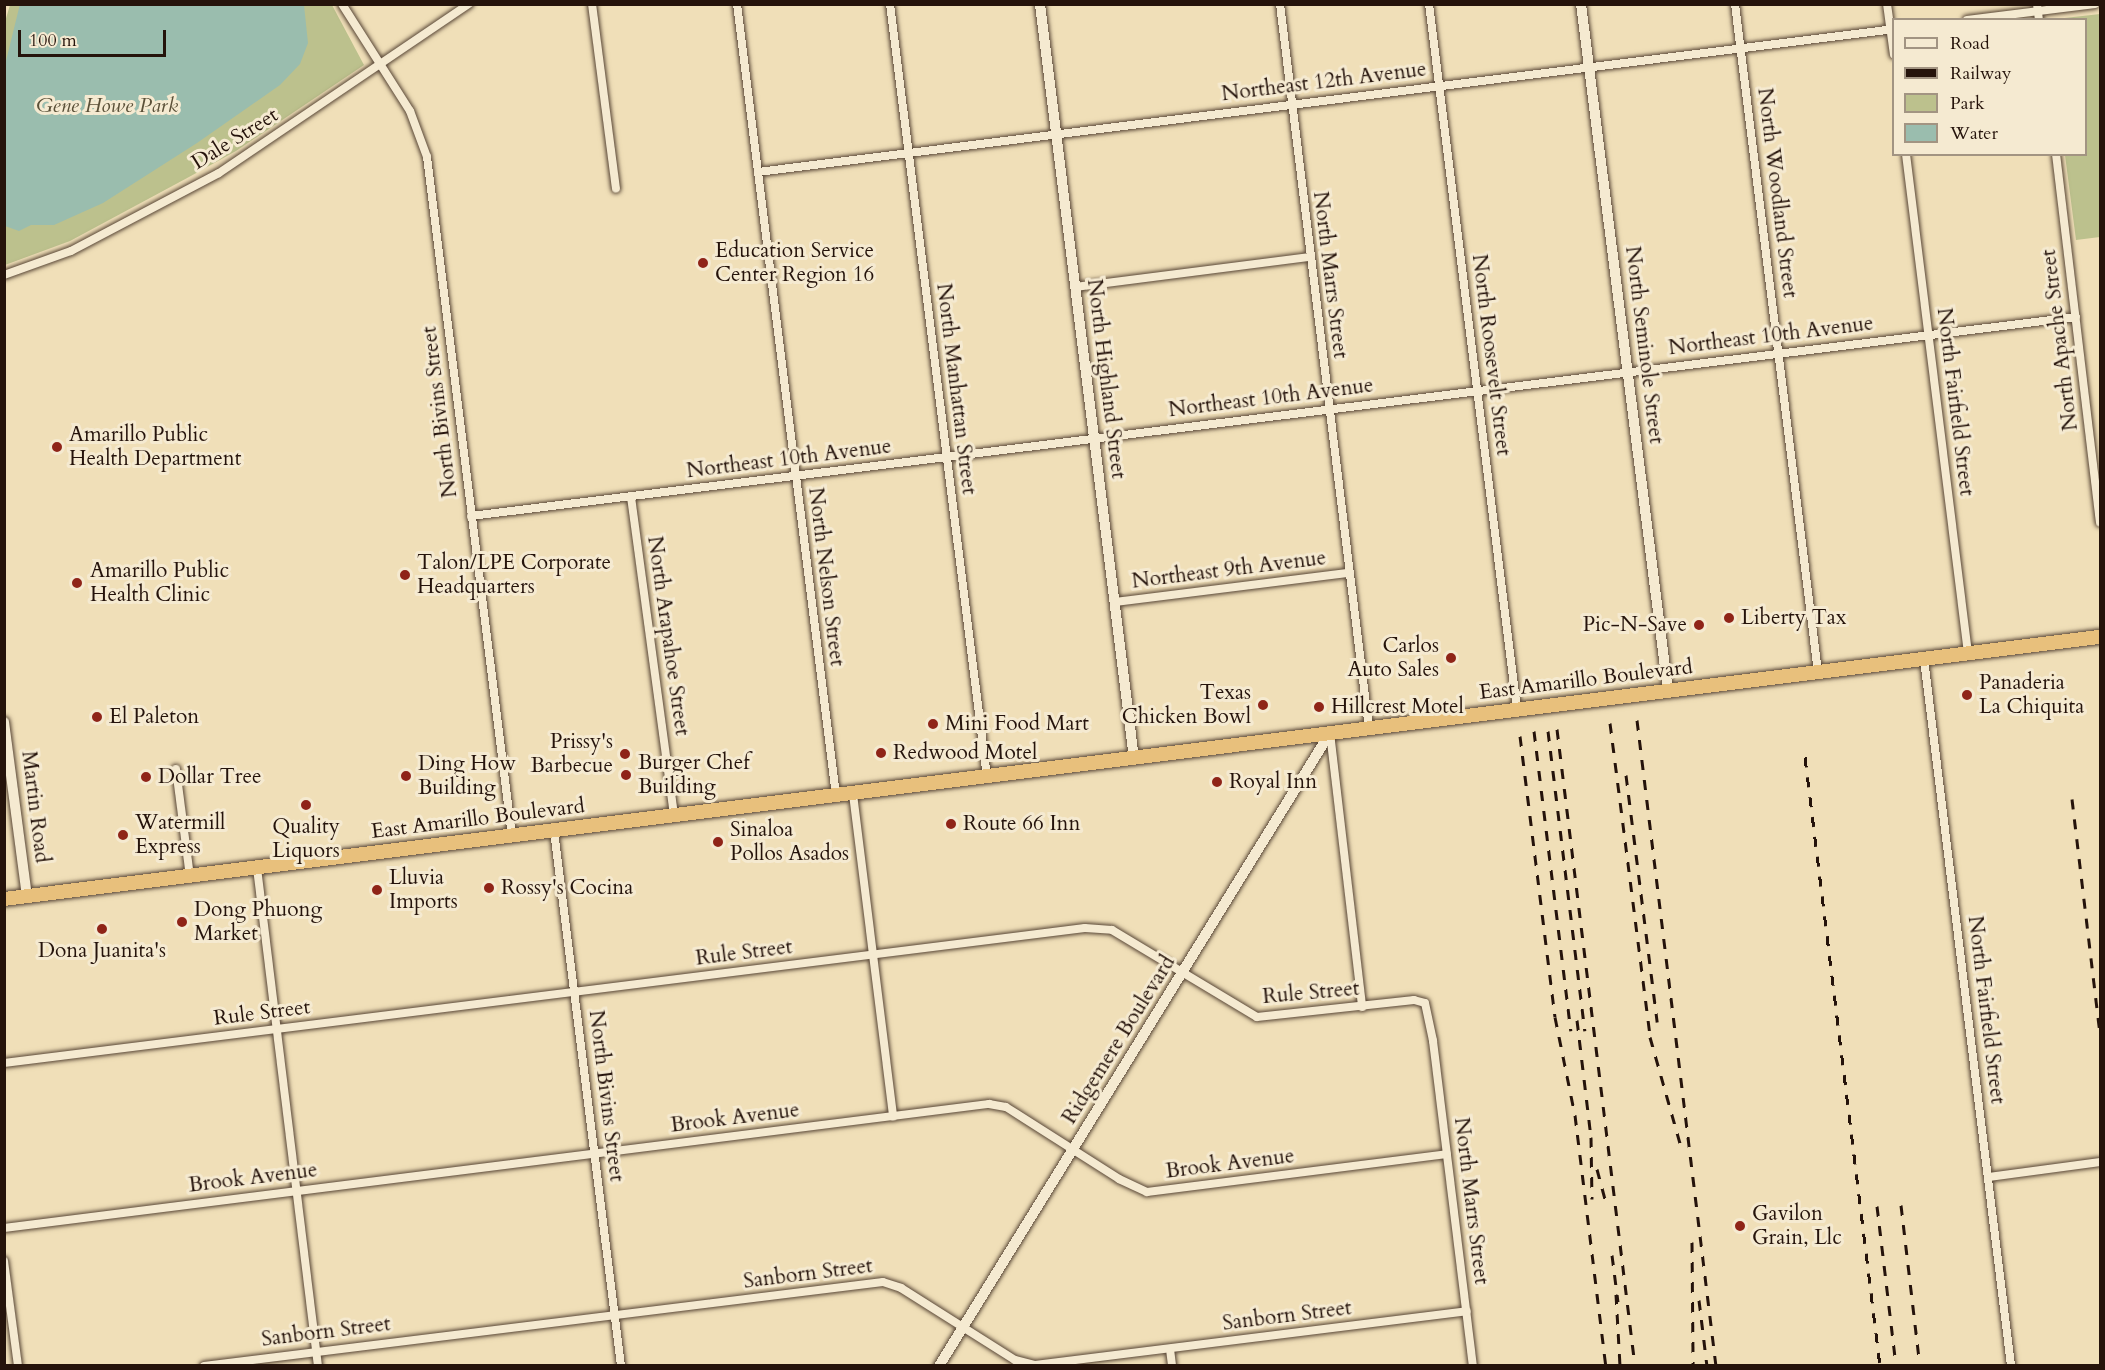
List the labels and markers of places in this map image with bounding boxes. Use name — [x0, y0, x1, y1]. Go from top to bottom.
place label: Education Service Center Region 16 — [715, 238, 874, 288]
marker: Education Service Center Region 16 — [696, 256, 710, 270]
place label: Amarillo Public Health Department — [69, 422, 241, 472]
marker: Amarillo Public Health Department — [50, 440, 64, 454]
place label: Talon/LPE Corporate Headquarters — [417, 550, 611, 600]
place label: Amarillo Public Health Clinic — [90, 558, 229, 608]
marker: Talon/LPE Corporate Headquarters — [398, 568, 412, 582]
marker: Amarillo Public Health Clinic — [68, 574, 86, 592]
place label: Liberty Tax — [1741, 605, 1846, 631]
marker: Liberty Tax — [1722, 611, 1736, 625]
place label: Pic-N-Save — [1583, 612, 1687, 638]
marker: Pic-N-Save — [1692, 618, 1706, 632]
place label: Carlos Auto Sales — [1347, 633, 1439, 683]
marker: Carlos Auto Sales — [1444, 651, 1458, 665]
place label: Panaderia La Chiquita — [1979, 670, 2084, 720]
place label: Texas Chicken Bowl — [1122, 680, 1251, 730]
marker: Panaderia La Chiquita — [1960, 688, 1974, 702]
place label: Hillcrest Motel — [1331, 694, 1464, 720]
marker: Texas Chicken Bowl — [1256, 698, 1270, 712]
marker: Hillcrest Motel — [1312, 700, 1326, 714]
place label: El Paleton — [109, 704, 199, 730]
marker: El Paleton — [90, 710, 104, 724]
place label: Mini Food Mart — [945, 711, 1089, 737]
marker: Mini Food Mart — [926, 717, 940, 731]
place label: Prissy's Barbecue — [531, 729, 613, 779]
place label: Redwood Motel — [893, 740, 1037, 766]
marker: Redwood Motel — [874, 746, 888, 760]
marker: Prissy's Barbecue — [618, 747, 632, 761]
place label: Burger Chef Building — [638, 750, 750, 800]
place label: Ding How Building — [418, 751, 516, 801]
place label: Dollar Tree — [158, 764, 262, 790]
marker: Burger Chef Building — [619, 768, 633, 782]
marker: Ding How Building — [399, 769, 413, 783]
place label: Royal Inn — [1229, 769, 1317, 795]
marker: Dollar Tree — [139, 770, 153, 784]
marker: Royal Inn — [1210, 775, 1224, 789]
marker: Quality Liquors — [299, 798, 313, 812]
place label: Watermill Express — [135, 810, 225, 860]
place label: Route 66 Inn — [963, 811, 1080, 837]
place label: Quality Liquors — [272, 814, 340, 864]
place label: Sinaloa Pollos Asados — [730, 817, 849, 867]
marker: Route 66 Inn — [944, 817, 958, 831]
marker: Watermill Express — [116, 828, 130, 842]
marker: Sinaloa Pollos Asados — [711, 835, 725, 849]
place label: Lluvia Imports — [389, 865, 458, 915]
place label: Rossy's Cocina — [501, 875, 633, 901]
marker: Rossy's Cocina — [482, 881, 496, 895]
marker: Lluvia Imports — [370, 883, 384, 897]
place label: Dong Phuong Market — [194, 897, 322, 947]
marker: Dong Phuong Market — [175, 915, 189, 929]
marker: Dona Juanita's — [95, 922, 109, 936]
place label: Dona Juanita's — [38, 938, 166, 964]
place label: Gavilon Grain, Llc — [1752, 1201, 1842, 1251]
marker: Gavilon Grain, Llc — [1733, 1219, 1747, 1233]

